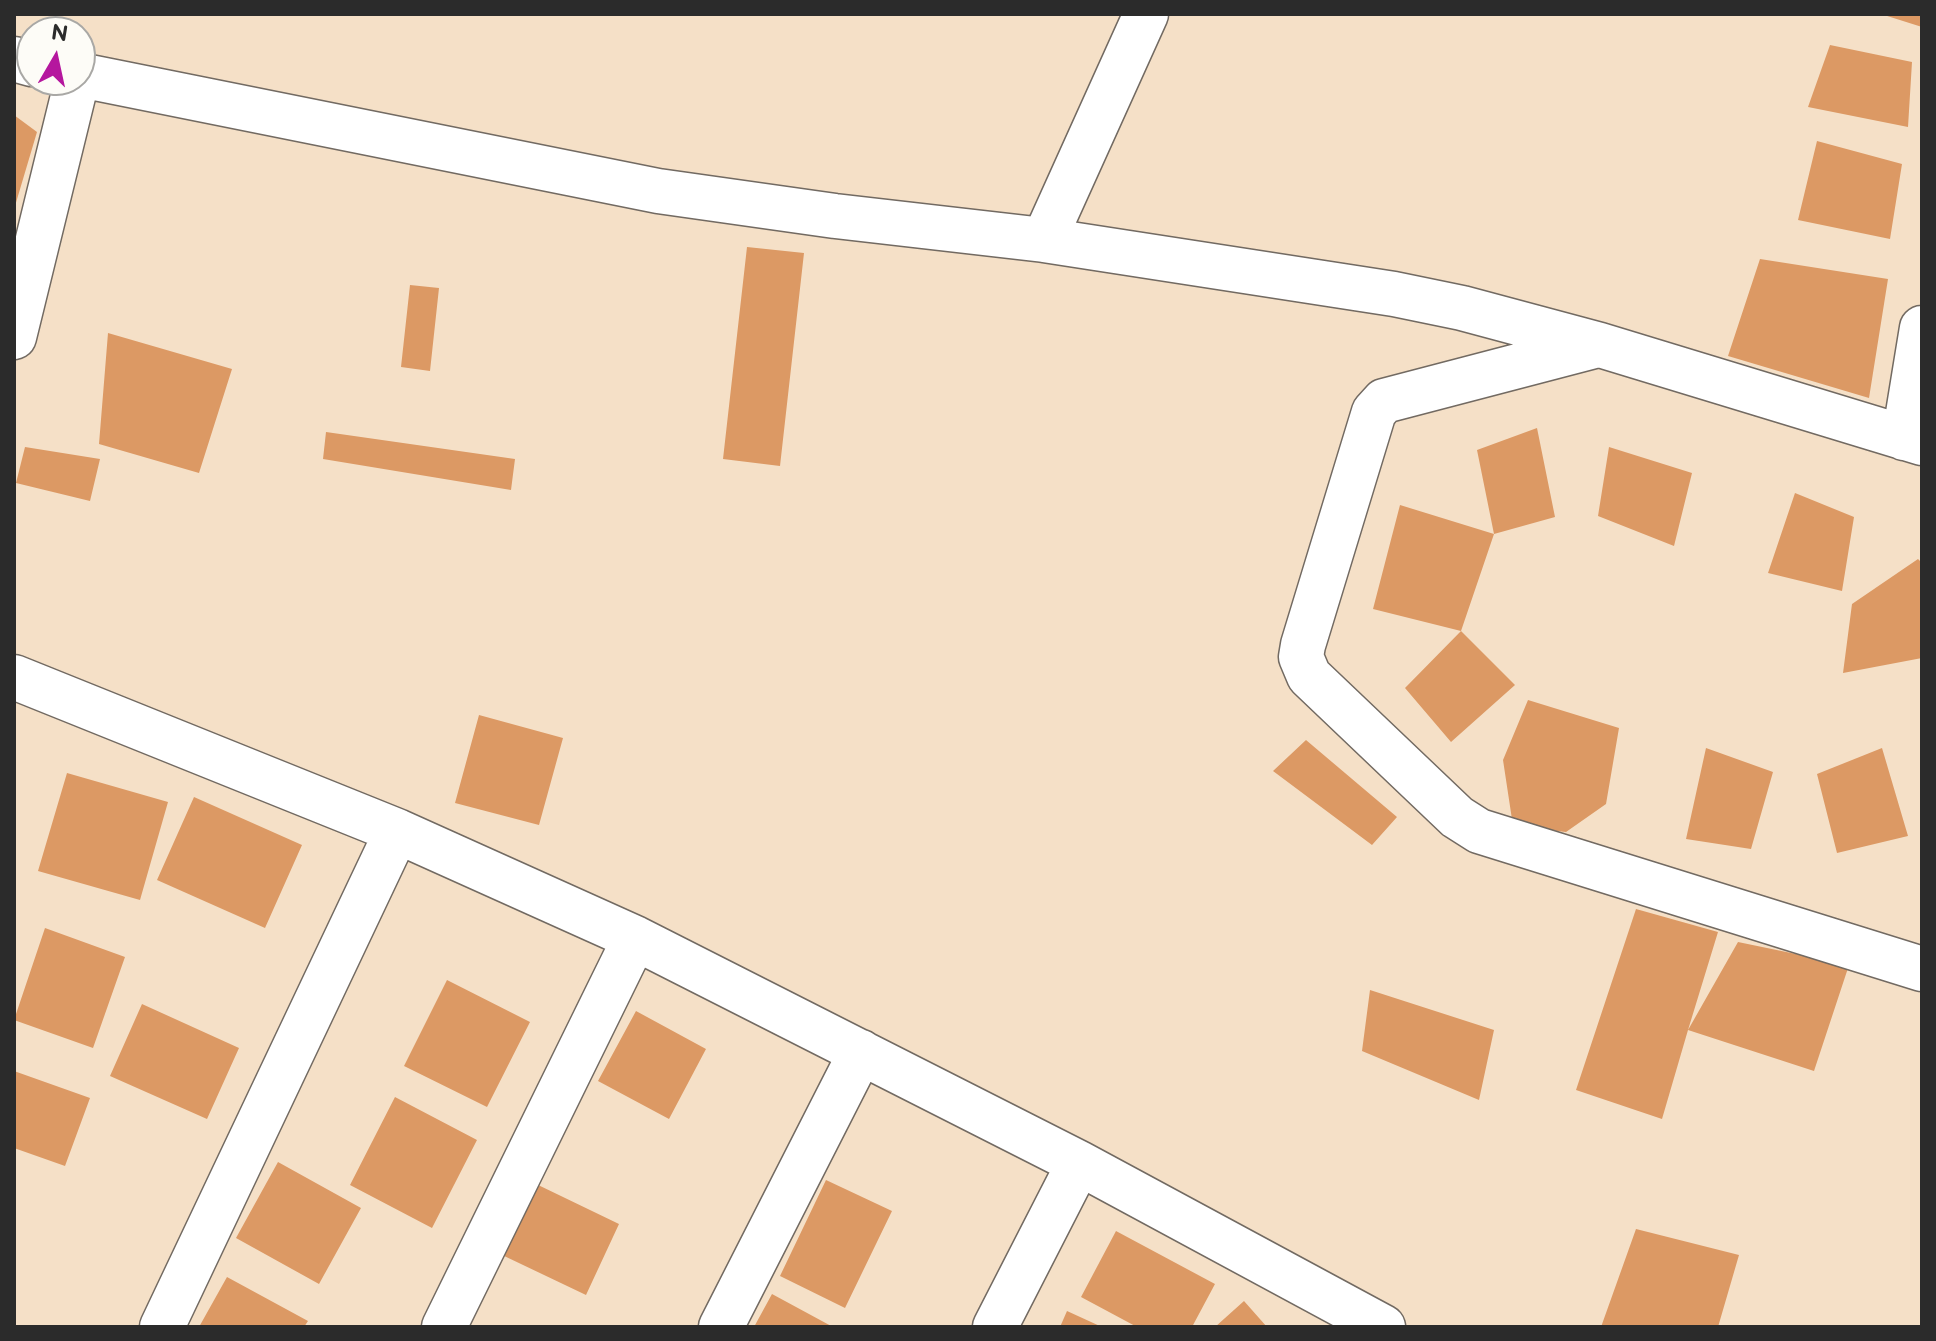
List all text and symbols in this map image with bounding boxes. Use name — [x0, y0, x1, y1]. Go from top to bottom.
north arrow — [16, 16, 96, 96]
text: N — [49, 19, 70, 48]

